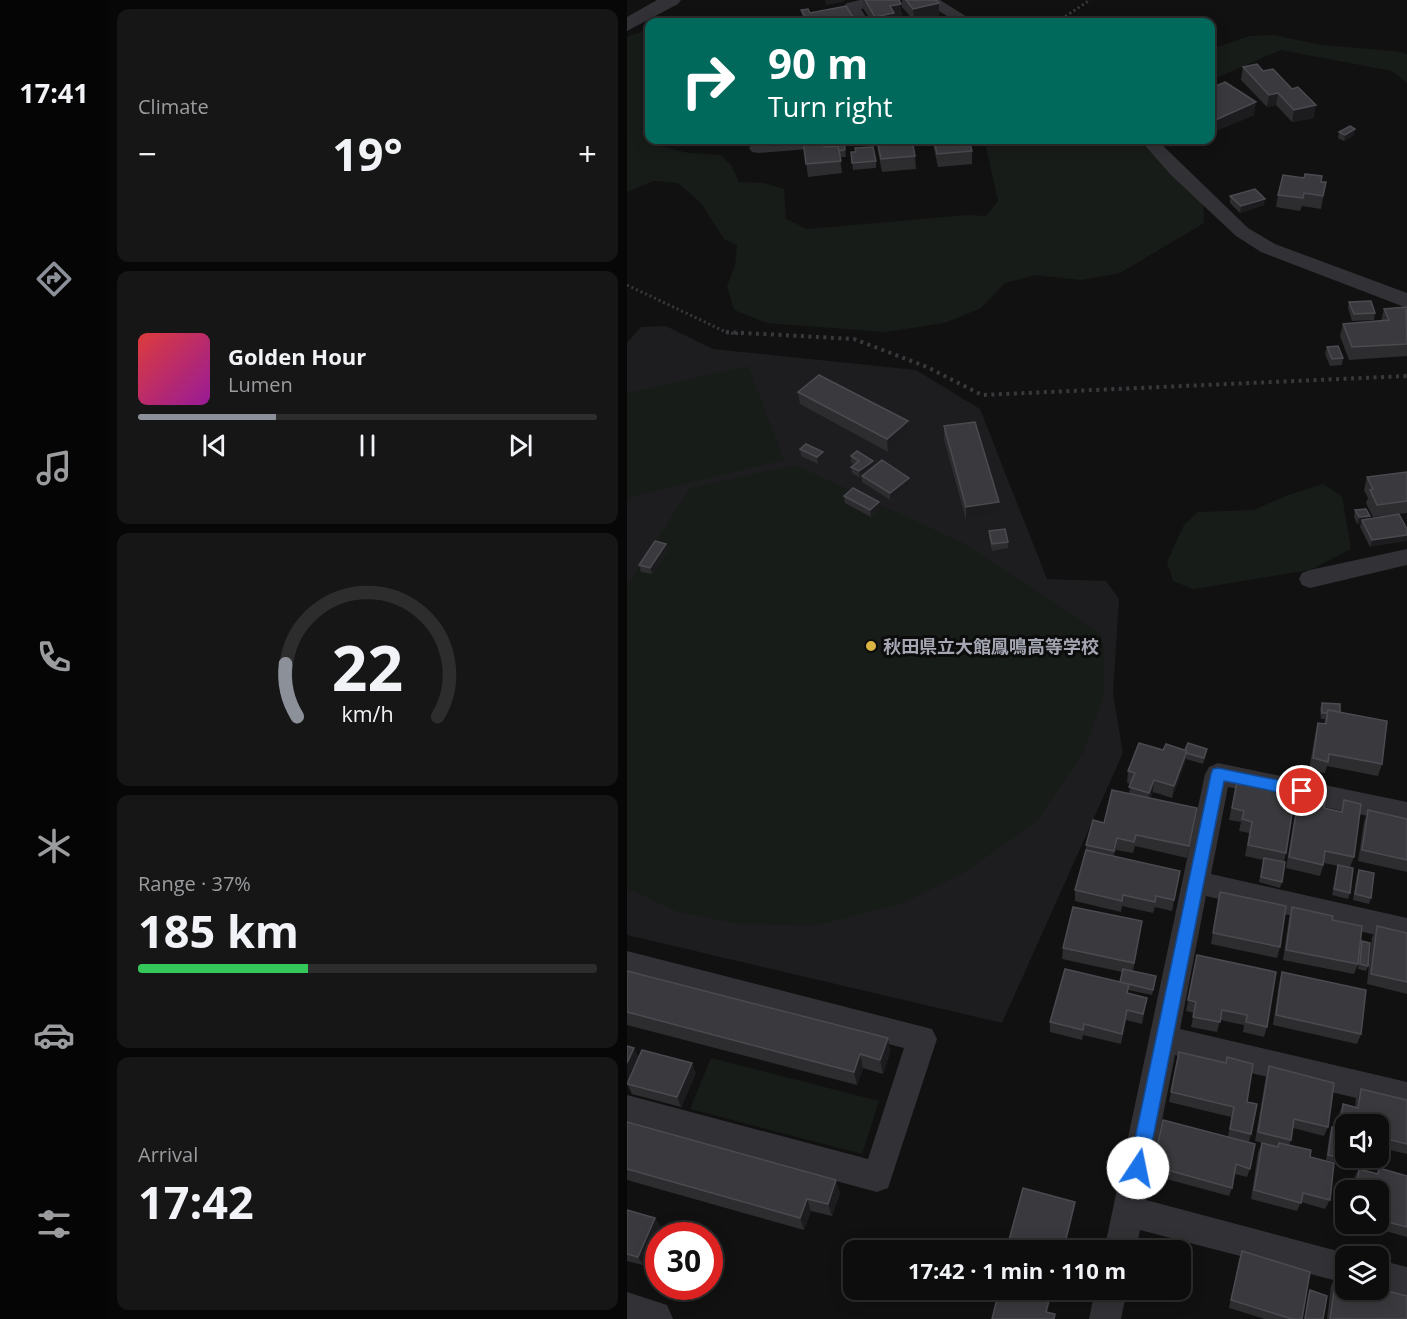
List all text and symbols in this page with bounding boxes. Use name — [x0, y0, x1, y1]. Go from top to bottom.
text: 90 m — [768, 34, 868, 91]
icon: right — [669, 42, 747, 120]
text: 17:41 — [19, 74, 89, 111]
text: Turn right — [768, 88, 893, 125]
text: Climate — [138, 93, 209, 120]
text: 19° — [332, 123, 403, 184]
text: − — [138, 131, 157, 176]
text: + — [578, 131, 597, 176]
icon: directions — [33, 258, 75, 300]
text: Golden Hour — [228, 341, 366, 371]
text: Lumen — [228, 371, 293, 398]
icon: previous — [198, 429, 231, 462]
icon: pause — [351, 429, 384, 462]
icon: next — [504, 429, 537, 462]
icon: music — [33, 447, 75, 489]
text: 22 — [332, 624, 403, 709]
place label: 秋田県立大館鳳鳴高等学校 — [883, 634, 1099, 658]
icon: phone — [33, 636, 75, 678]
marker: 秋田県立大館鳳鳴高等学校 — [864, 639, 878, 653]
text: km/h — [341, 699, 394, 728]
pin — [1276, 765, 1327, 816]
icon: arrive — [1285, 774, 1318, 807]
icon: climate — [33, 825, 75, 867]
text: Range · 37% — [138, 870, 251, 897]
text: 185 km — [138, 900, 299, 961]
icon: car — [33, 1014, 75, 1056]
map controls — [1335, 1114, 1389, 1300]
button: sound — [1335, 1114, 1389, 1168]
position arrow — [1106, 1136, 1170, 1200]
text: Arrival — [138, 1141, 198, 1168]
text: 17:42 — [138, 1171, 254, 1232]
button: search — [1335, 1180, 1389, 1234]
icon: filters — [33, 1203, 75, 1245]
speed limit sign: 30 — [645, 1222, 723, 1300]
button: layers — [1335, 1246, 1389, 1300]
text: 17:42 · 1 min · 110 m — [908, 1255, 1126, 1285]

